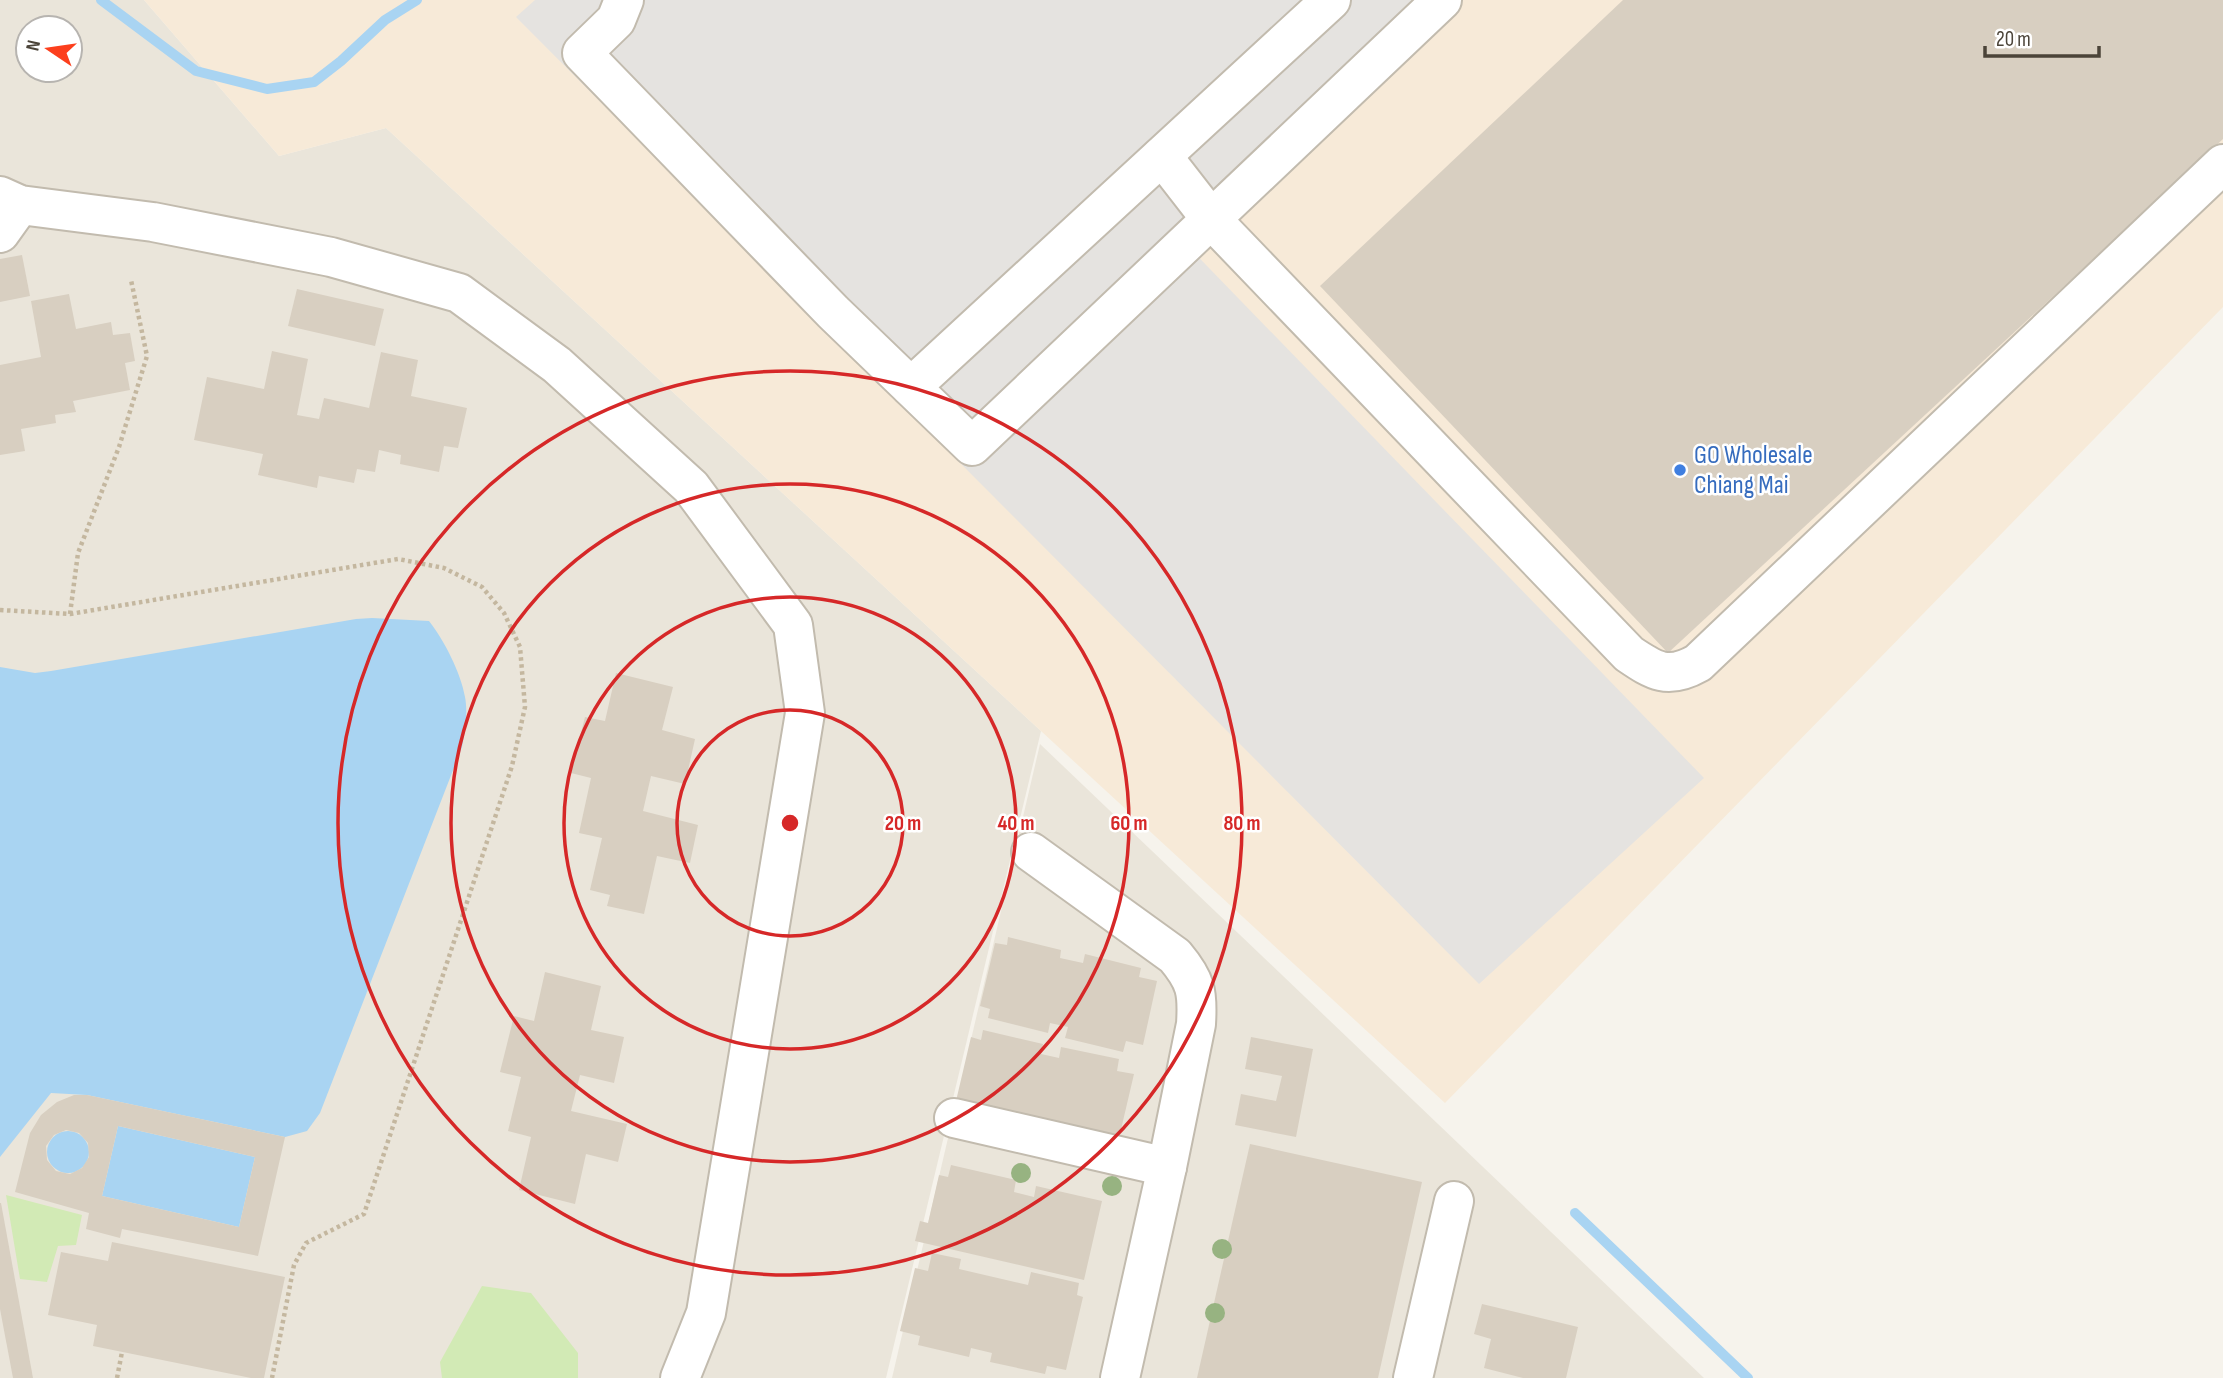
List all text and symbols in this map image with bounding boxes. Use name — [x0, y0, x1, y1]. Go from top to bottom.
north arrow — [14, 14, 84, 84]
scale bar — [1985, 14, 2099, 58]
text: 20 m — [1996, 27, 2031, 52]
text: N — [22, 38, 46, 53]
place label: GO Wholesale Chiang Mai — [1694, 440, 1813, 501]
marker: GO Wholesale Chiang Mai — [1672, 462, 1688, 478]
centre of rings — [778, 811, 802, 835]
text: 20 m — [885, 811, 921, 836]
text: 40 m — [998, 811, 1034, 836]
text: 60 m — [1110, 811, 1148, 836]
text: 80 m — [1223, 811, 1261, 836]

